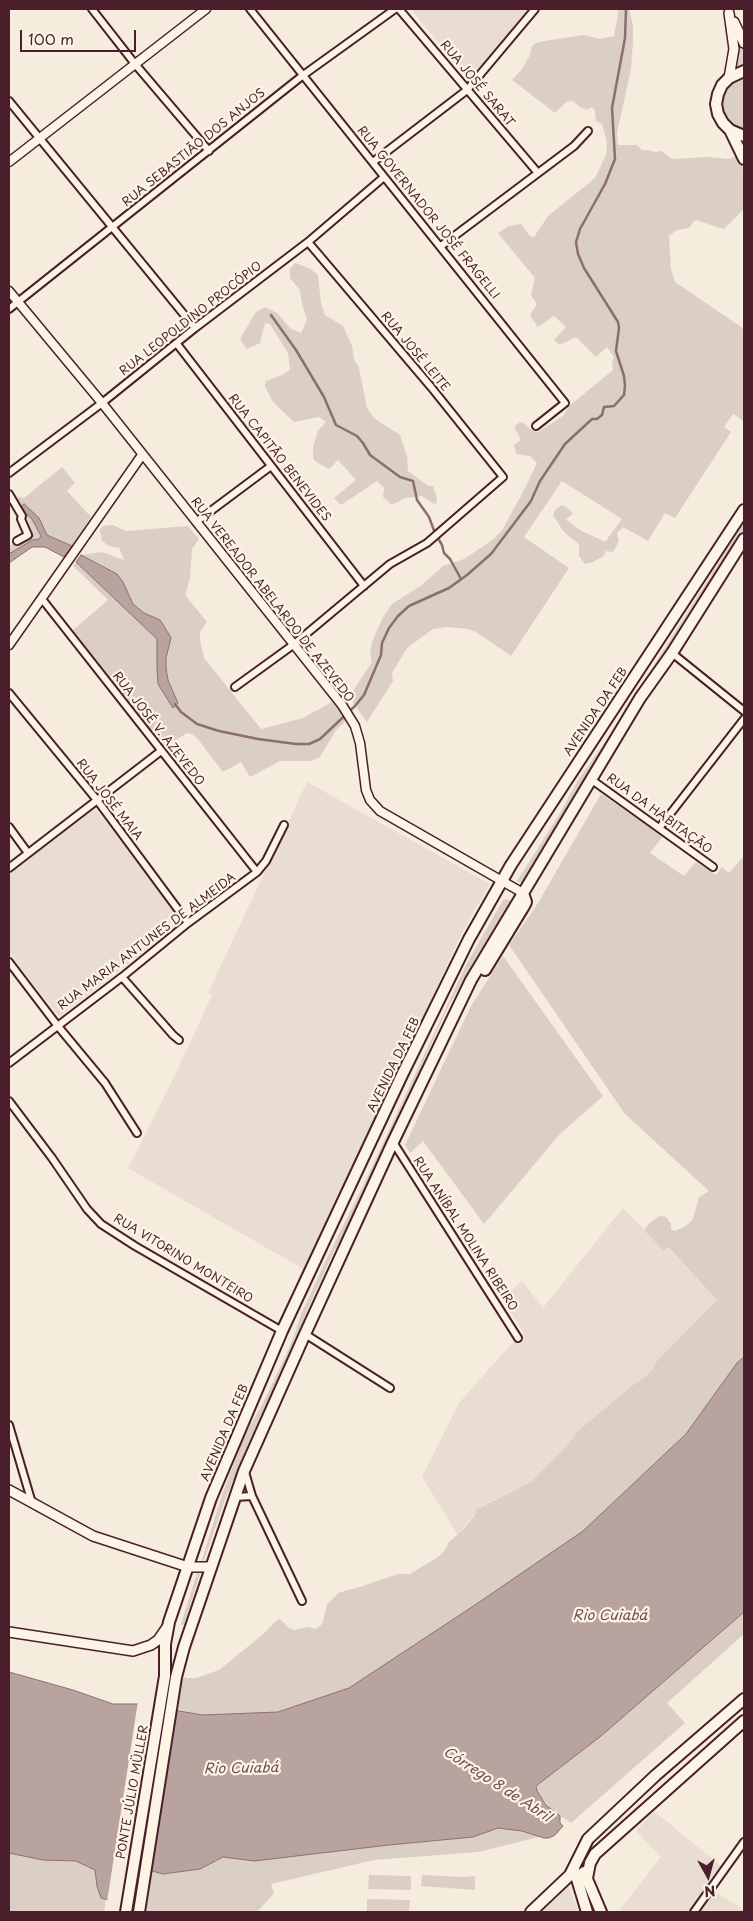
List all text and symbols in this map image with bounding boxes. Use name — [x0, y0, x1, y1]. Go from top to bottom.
scale bar — [22, 20, 139, 52]
text: 100 m — [28, 27, 74, 50]
street label: RUA JOSÉ SARAT — [437, 38, 517, 130]
street label: RUA SEBASTIÃO DOS ANJOS — [120, 86, 268, 210]
street label: RUA GOVERNADOR JOSÉ FRAGELLI — [354, 124, 502, 302]
street label: RUA LEOPOLDINO PROCÓPIO — [117, 259, 265, 379]
street label: RUA JOSÉ LEITE — [378, 309, 452, 395]
street label: RUA CAPITÃO BENEVIDES — [225, 392, 333, 524]
street label: RUA VEREADOR ABELARDO DE AZEVEDO — [188, 495, 356, 705]
street label: AVENIDA DA FEB — [561, 665, 631, 759]
street label: RUA JOSÉ V. AZEVEDO — [109, 669, 207, 789]
street label: RUA JOSÉ MAIA — [73, 757, 145, 843]
street label: RUA DA HABITAÇÃO — [604, 771, 714, 857]
street label: RUA MARIA ANTUNES DE ALMEIDA — [55, 870, 239, 1014]
street label: AVENIDA DA FEB — [365, 1015, 423, 1115]
street label: RUA ANÍBAL MOLINA RIBEIRO — [410, 1154, 520, 1314]
street label: RUA VITORINO MONTEIRO — [111, 1212, 255, 1306]
street label: AVENIDA DA FEB — [198, 1382, 252, 1484]
water label: Rio Cuiabá — [573, 1608, 647, 1624]
street label: PONTE JÚLIO MÜLLER — [114, 1724, 152, 1860]
water label: Córrego 8 de Abril — [440, 1744, 554, 1826]
water label: Rio Cuiabá — [203, 1760, 279, 1778]
north arrow — [683, 1851, 733, 1901]
text: N — [703, 1880, 717, 1902]

